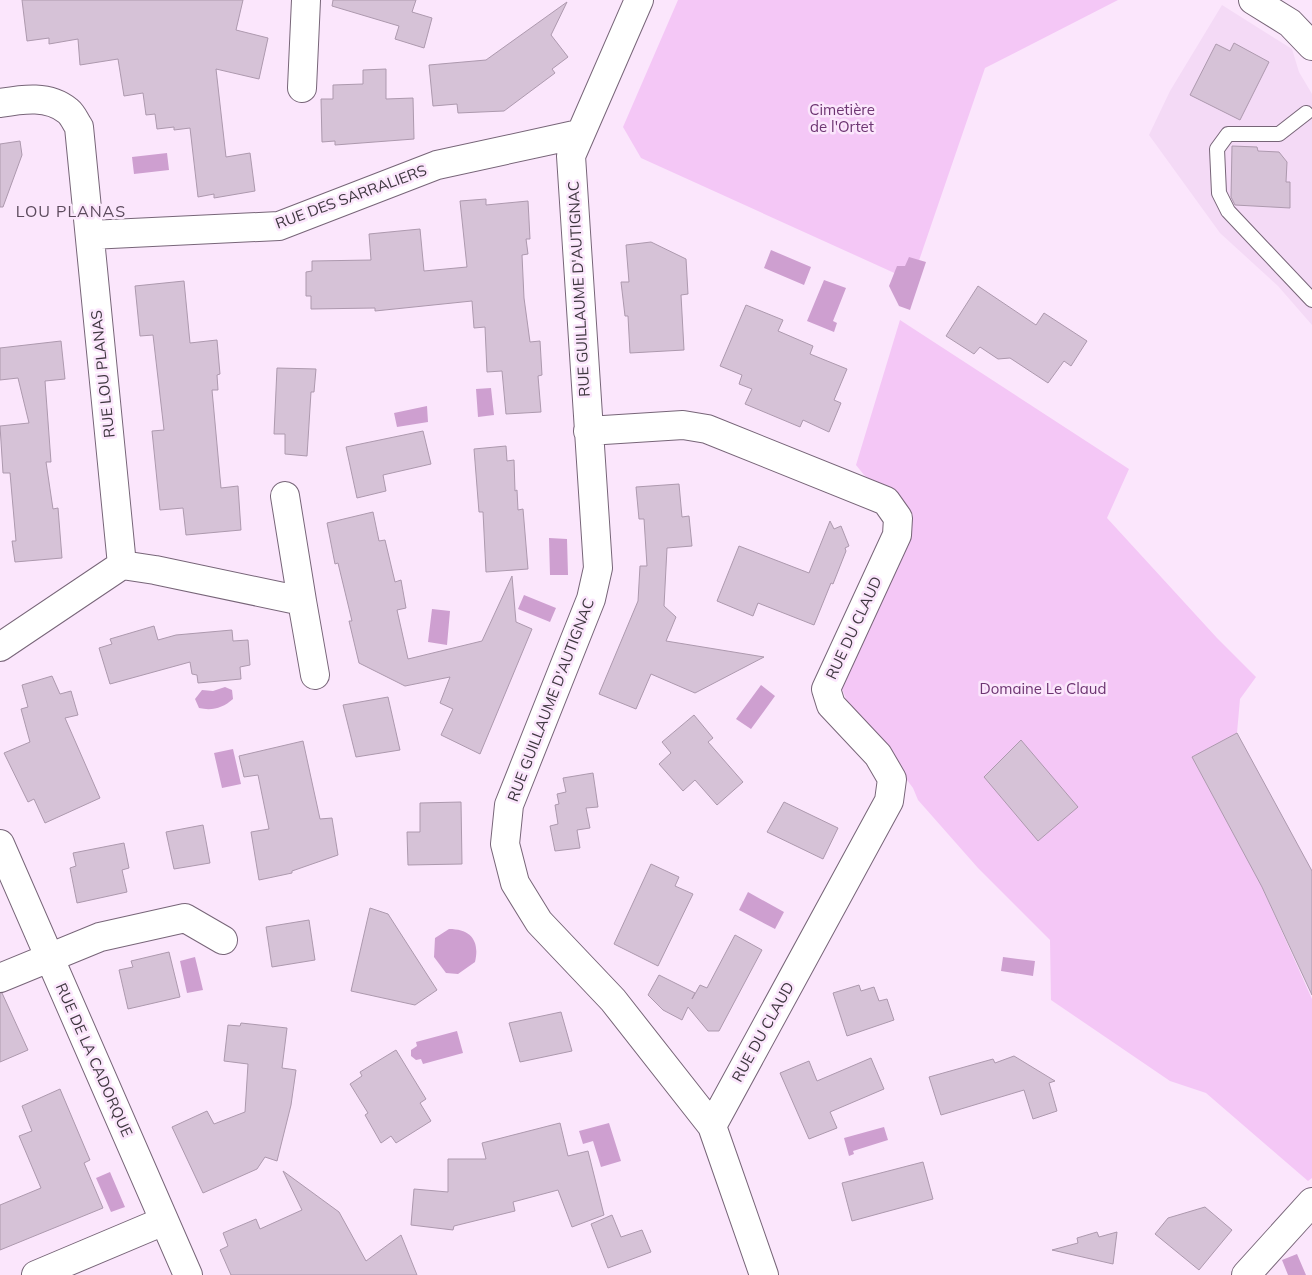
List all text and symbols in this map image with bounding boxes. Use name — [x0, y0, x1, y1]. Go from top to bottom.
park label: Cimetière de l'Ortet — [809, 100, 875, 136]
street label: RUE DES SARRALIERS — [273, 160, 429, 233]
street label: RUE GUILLAUME D'AUTIGNAC — [563, 181, 594, 397]
district label: LOU PLANAS — [16, 201, 126, 221]
street label: RUE LOU PLANAS — [86, 309, 119, 439]
street label: RUE DU CLAUD — [821, 573, 886, 682]
street label: RUE GUILLAUME D'AUTIGNAC — [503, 596, 598, 804]
park label: Domaine Le Claud — [979, 679, 1107, 698]
street label: RUE DU CLAUD — [727, 978, 798, 1085]
street label: RUE DE LA CADORQUE — [52, 980, 137, 1140]

